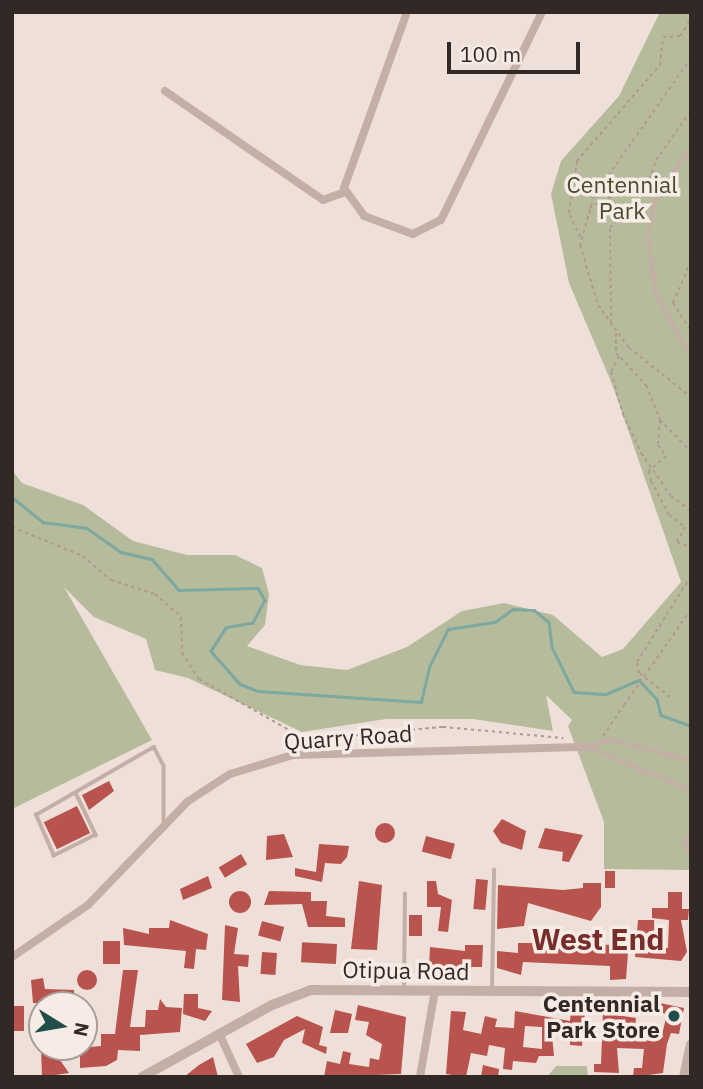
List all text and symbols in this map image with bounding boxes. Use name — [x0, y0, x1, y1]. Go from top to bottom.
scale bar — [451, 28, 584, 72]
text: 100 m — [460, 40, 521, 68]
park label: Centennial Park — [567, 170, 677, 224]
street label: Quarry Road — [283, 719, 413, 755]
district label: West End — [531, 921, 665, 957]
street label: Otipua Road — [342, 955, 470, 985]
place label: Centennial Park Store — [543, 989, 660, 1043]
north arrow — [28, 991, 98, 1061]
marker: Centennial Park Store — [666, 1008, 682, 1024]
text: N — [69, 1021, 95, 1039]

